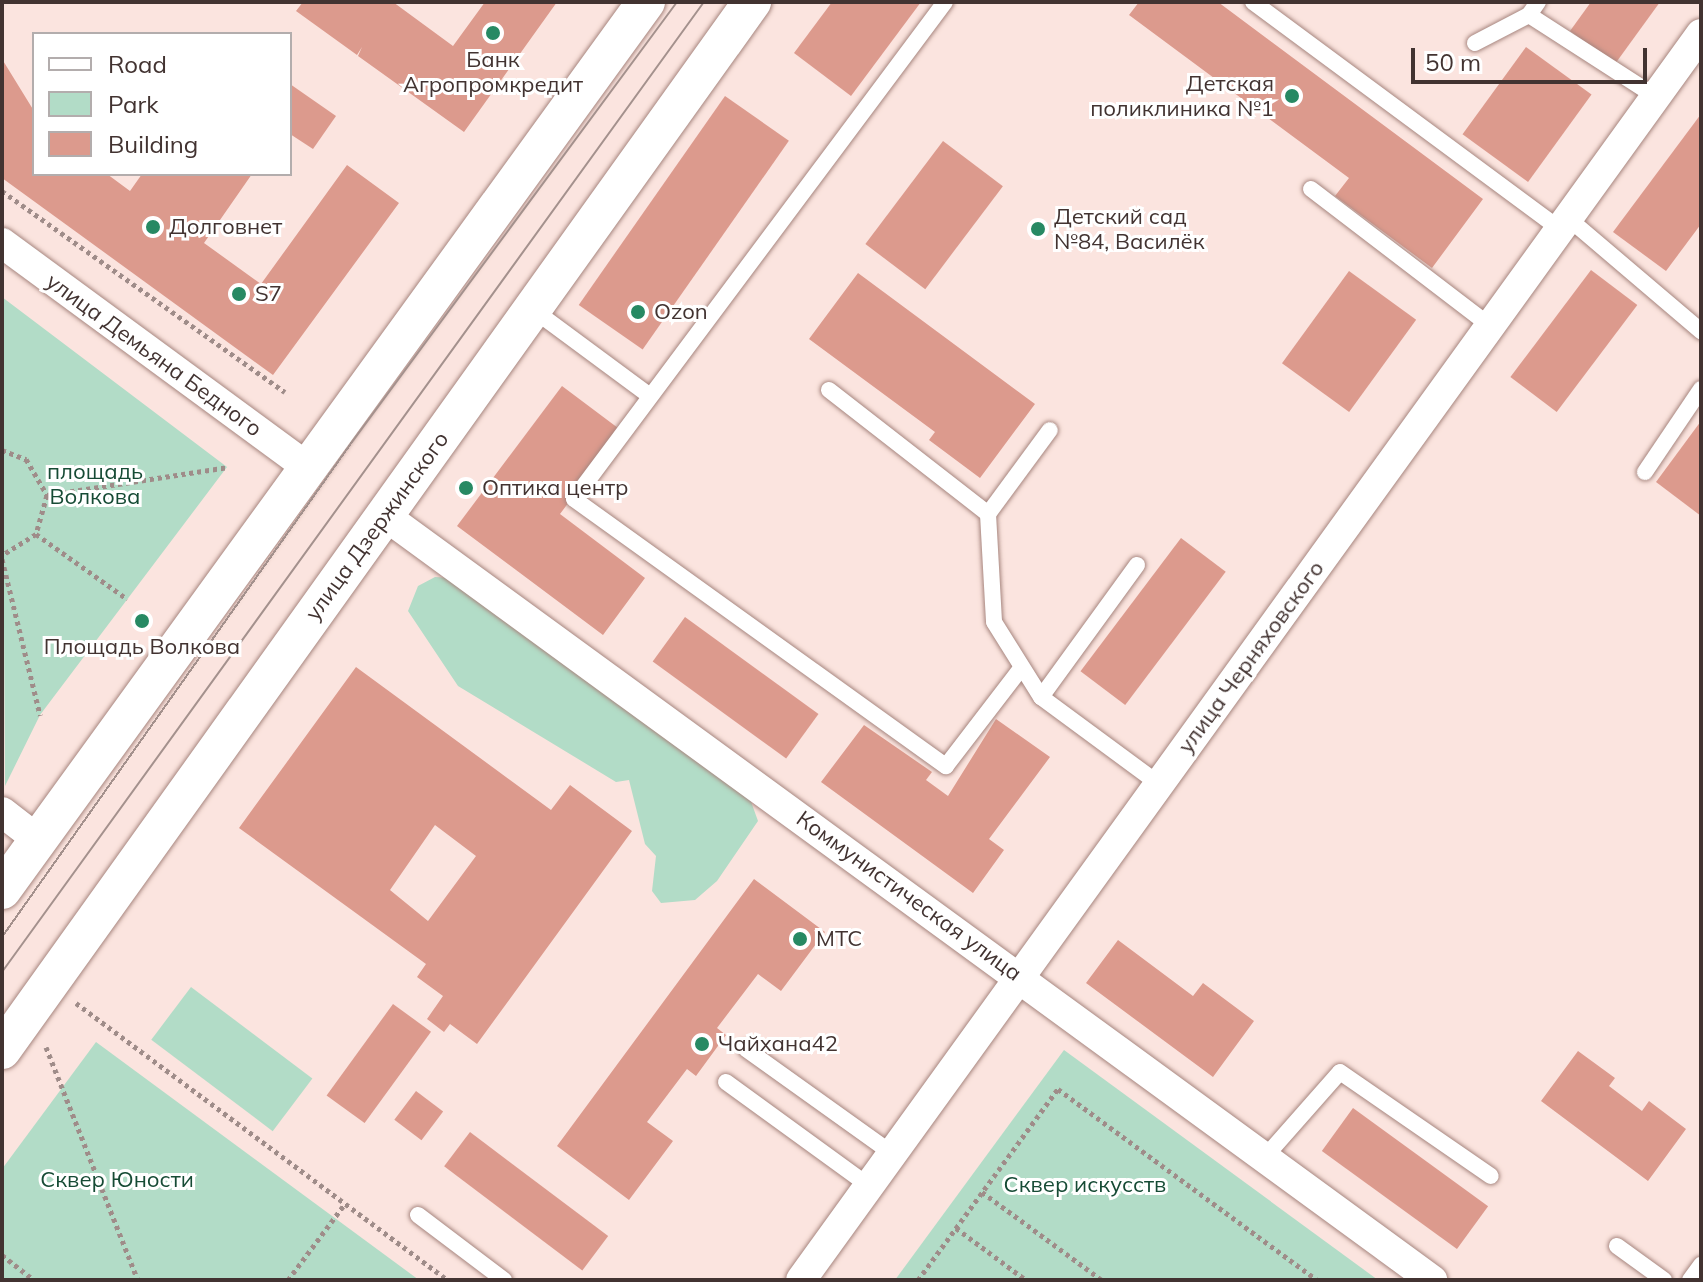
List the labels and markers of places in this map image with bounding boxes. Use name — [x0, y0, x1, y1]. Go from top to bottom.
marker: Банк Агропромкредит — [484, 24, 502, 42]
place label: Банк Агропромкредит — [403, 46, 583, 98]
place label: Детская поликлиника №1 — [1090, 70, 1274, 122]
marker: Детская поликлиника №1 — [1281, 85, 1303, 107]
place label: Детский сад №84, Василёк — [1054, 203, 1205, 254]
place label: Долговнет — [169, 214, 282, 240]
marker: Долговнет — [144, 218, 162, 236]
marker: Детский сад №84, Василёк — [1029, 220, 1047, 238]
place label: S7 — [255, 281, 282, 307]
marker: S7 — [230, 285, 248, 303]
place label: Ozon — [654, 299, 708, 325]
marker: Ozon — [629, 303, 647, 321]
place label: Оптика центр — [482, 475, 628, 501]
marker: Оптика центр — [457, 479, 475, 497]
marker: Площадь Волкова — [133, 612, 151, 630]
place label: Площадь Волкова — [44, 634, 240, 660]
place label: МТС — [816, 926, 862, 952]
marker: МТС — [791, 930, 809, 948]
place label: Чайхана42 — [718, 1031, 838, 1057]
marker: Чайхана42 — [693, 1035, 711, 1053]

